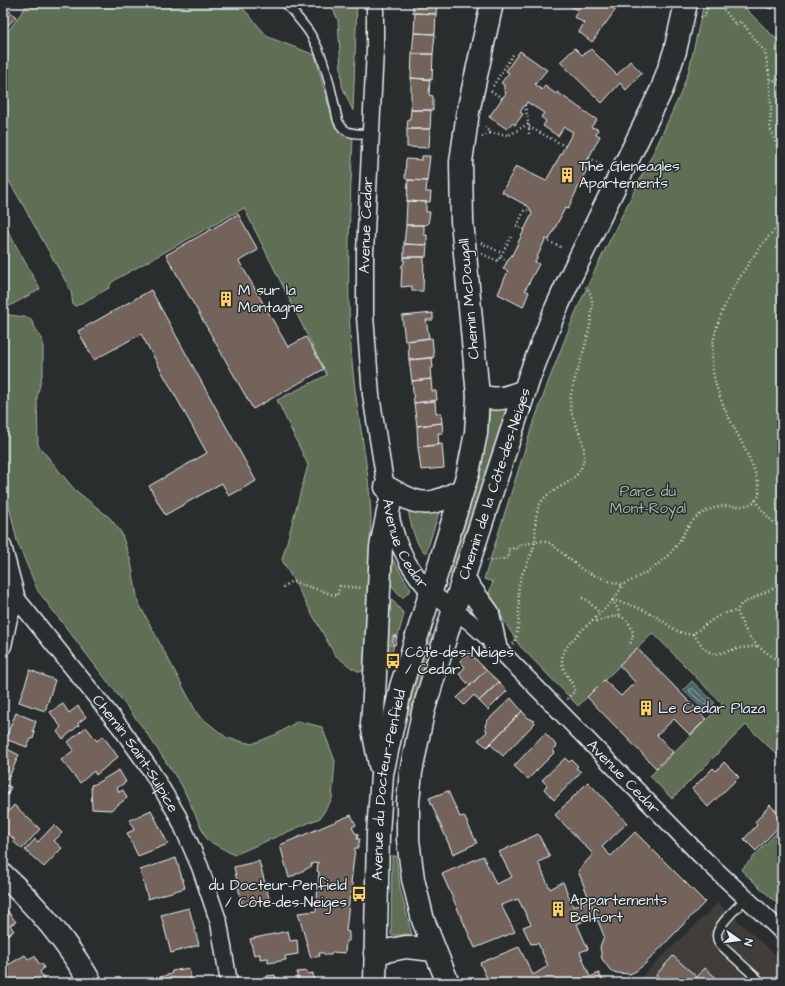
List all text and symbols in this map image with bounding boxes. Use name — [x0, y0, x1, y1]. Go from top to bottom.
place label: The Gleneagles Apartements — [579, 156, 680, 194]
building icon: The Gleneagles Apartements — [558, 166, 576, 184]
street label: Avenue Cedar — [354, 176, 378, 274]
street label: Chemin McDougall — [453, 238, 486, 360]
place label: M sur la Montagne — [238, 280, 303, 319]
building icon: M sur la Montagne — [217, 290, 235, 308]
street label: Chemin de la Côte-des-Neiges — [453, 384, 536, 582]
park label: Parc du Mont-Royal — [610, 481, 686, 520]
street label: Avenue Cedar — [377, 497, 433, 593]
place label: Côte-des-Neiges / Cedar — [405, 642, 515, 680]
bus stop icon: Côte-des-Neiges / Cedar — [384, 652, 402, 670]
street label: Avenue du Docteur-Penfield — [367, 687, 411, 881]
street label: Chemin Saint-Sulpice — [88, 690, 184, 816]
place label: Le Cedar Plaza — [658, 698, 766, 719]
building icon: Le Cedar Plaza — [637, 699, 655, 717]
street label: Avenue Cedar — [582, 735, 665, 819]
place label: du Docteur-Penfield / Côte-des-Neiges — [209, 875, 347, 914]
bus stop icon: du Docteur-Penfield / Côte-des-Neiges — [350, 885, 368, 903]
place label: Appartements Belfort — [570, 890, 668, 928]
building icon: Appartements Belfort — [549, 900, 567, 918]
north arrow — [719, 920, 759, 960]
text: N — [740, 937, 756, 948]

